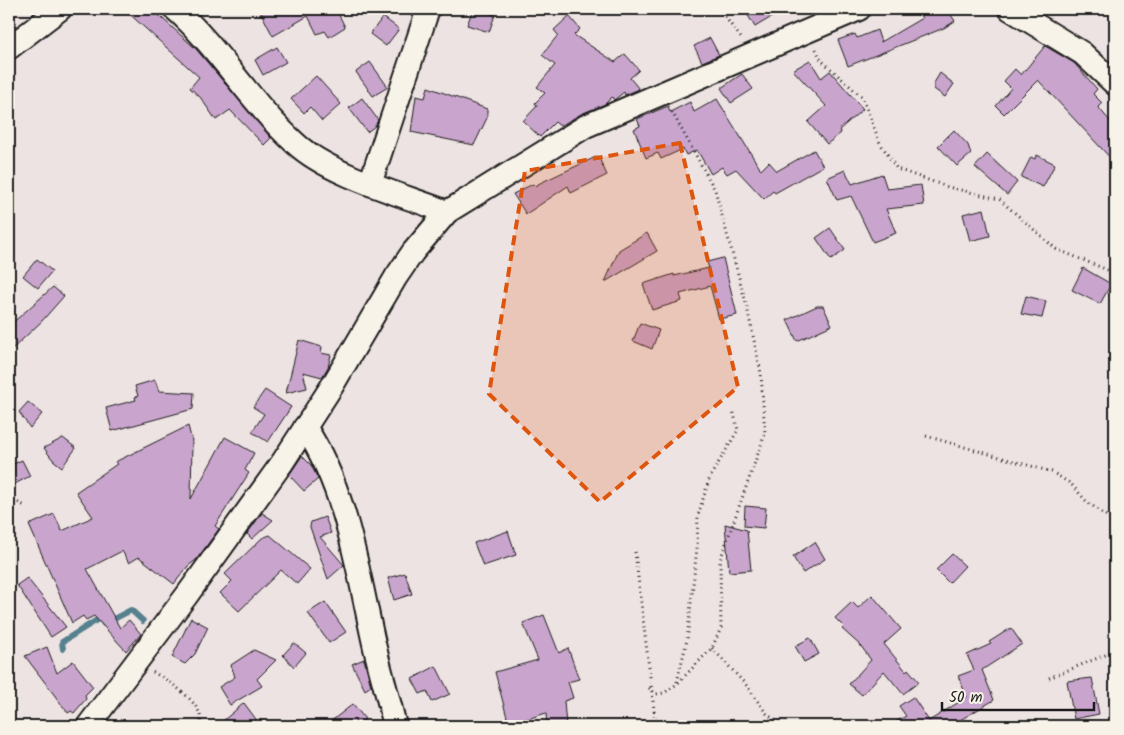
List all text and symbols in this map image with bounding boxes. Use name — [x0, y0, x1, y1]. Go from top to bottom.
scale bar — [942, 680, 1094, 712]
text: 50 m — [949, 686, 983, 710]

